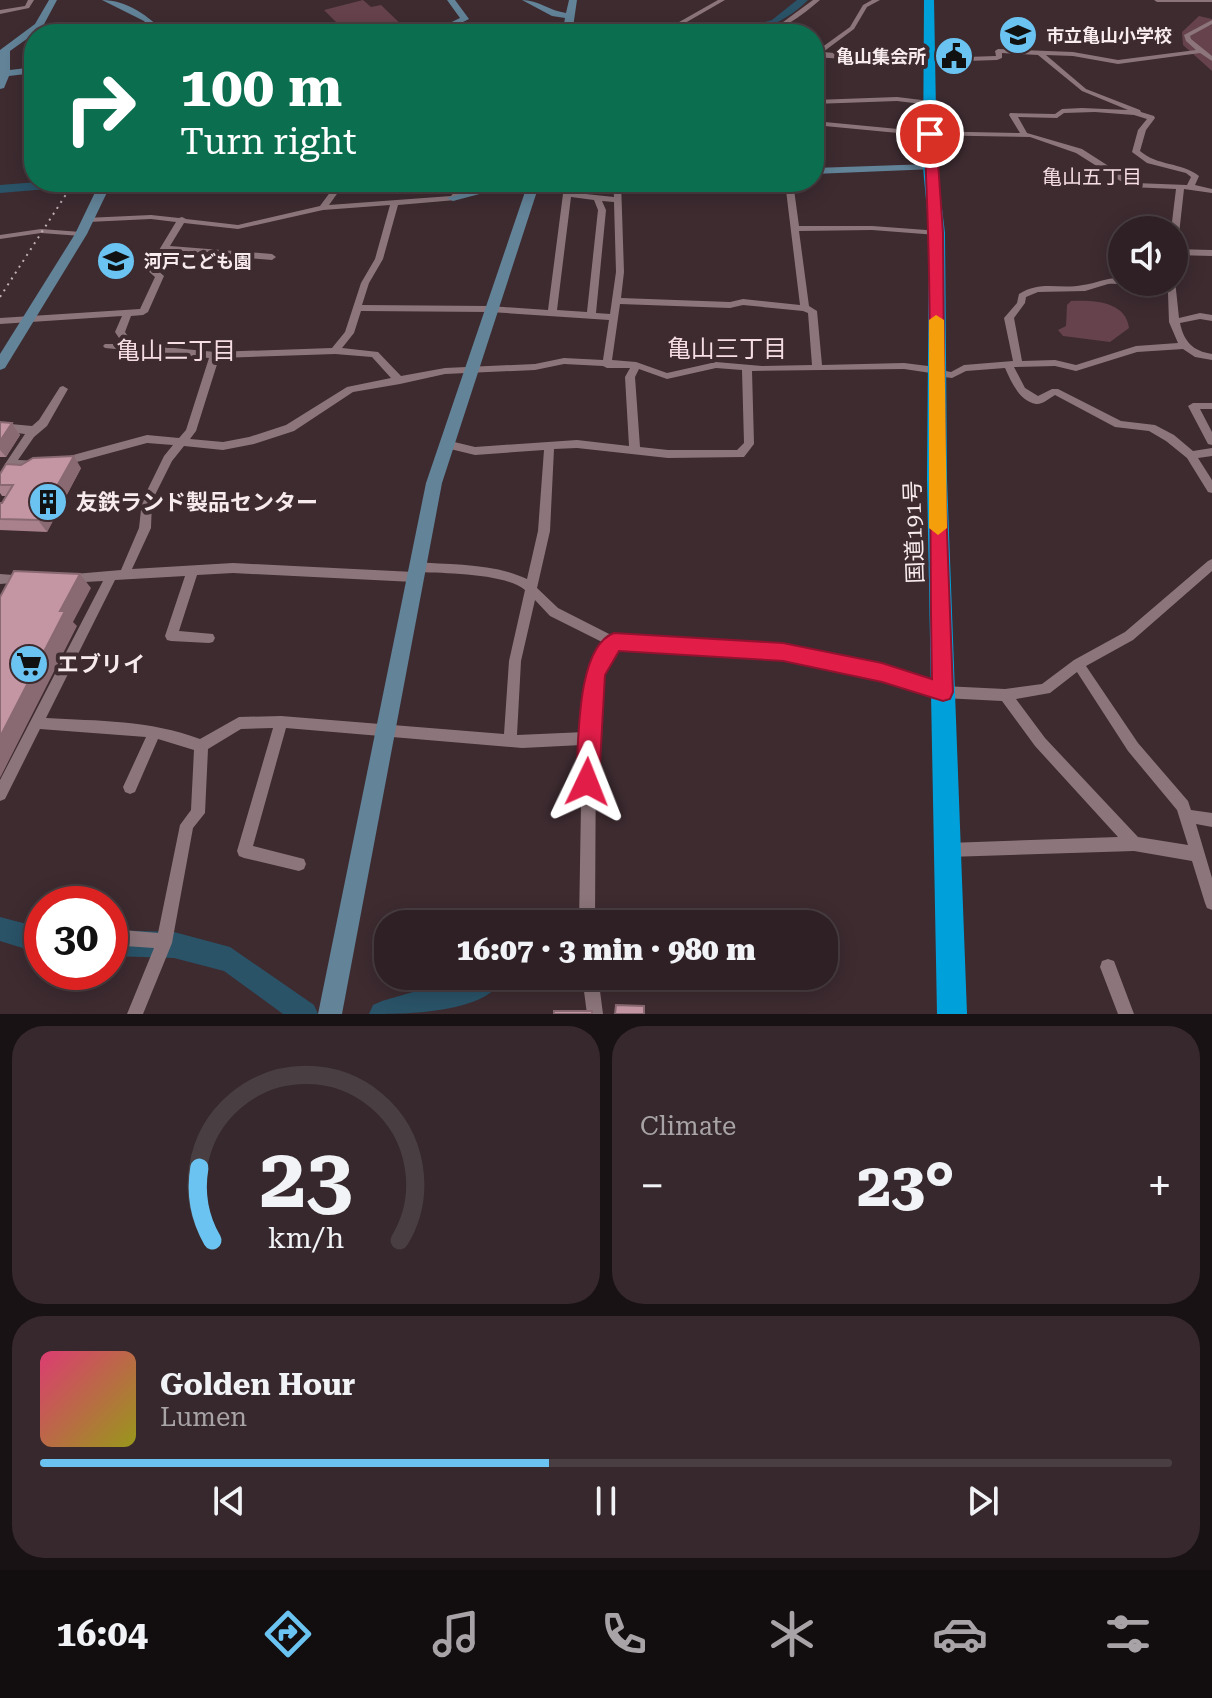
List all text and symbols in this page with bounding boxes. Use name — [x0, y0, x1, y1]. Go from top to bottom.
school or university icon: 市立亀山小学校 — [997, 14, 1039, 56]
place label: 市立亀山小学校 — [1046, 25, 1172, 46]
public building icon: 亀山集会所 — [933, 35, 975, 77]
place label: 亀山集会所 — [836, 46, 926, 67]
text: 100 m — [180, 54, 342, 120]
icon: right — [48, 56, 152, 160]
pin — [896, 100, 964, 168]
icon: arrive — [908, 112, 952, 156]
text: Turn right — [180, 121, 357, 163]
district label: 亀山五丁目 — [1042, 165, 1142, 189]
map controls — [1108, 216, 1188, 296]
button: sound — [1108, 216, 1188, 296]
school or university icon: 河戸こども園 — [95, 240, 137, 282]
place label: 河戸こども園 — [144, 251, 252, 272]
district label: 亀山三丁目 — [667, 335, 787, 363]
district label: 亀山二丁目 — [116, 337, 236, 365]
street label: 国道191号 — [900, 480, 928, 584]
building icon: 友鉄ランド製品センター — [27, 481, 69, 523]
place label: 友鉄ランド製品センター — [76, 490, 318, 515]
supermarket icon: エブリイ — [8, 643, 50, 685]
place label: エブリイ — [57, 652, 145, 677]
position arrow — [545, 740, 629, 824]
speed limit sign: 30 — [24, 886, 128, 990]
text: 16:07 · 3 min · 980 m — [456, 932, 756, 967]
text: Climate — [640, 1111, 736, 1141]
text: 23 — [259, 1130, 353, 1227]
text: 23° — [857, 1150, 955, 1221]
text: − — [640, 1160, 665, 1212]
text: + — [1147, 1160, 1172, 1212]
text: km/h — [268, 1221, 344, 1255]
text: Golden Hour — [160, 1367, 355, 1402]
text: Lumen — [160, 1402, 247, 1432]
icon: previous — [207, 1479, 251, 1523]
icon: pause — [584, 1479, 628, 1523]
icon: next — [961, 1479, 1005, 1523]
icon: directions — [260, 1606, 316, 1662]
icon: music — [428, 1606, 484, 1662]
icon: phone — [596, 1606, 652, 1662]
icon: climate — [764, 1606, 820, 1662]
icon: car — [932, 1606, 988, 1662]
icon: filters — [1100, 1606, 1156, 1662]
text: 16:04 — [56, 1613, 148, 1655]

